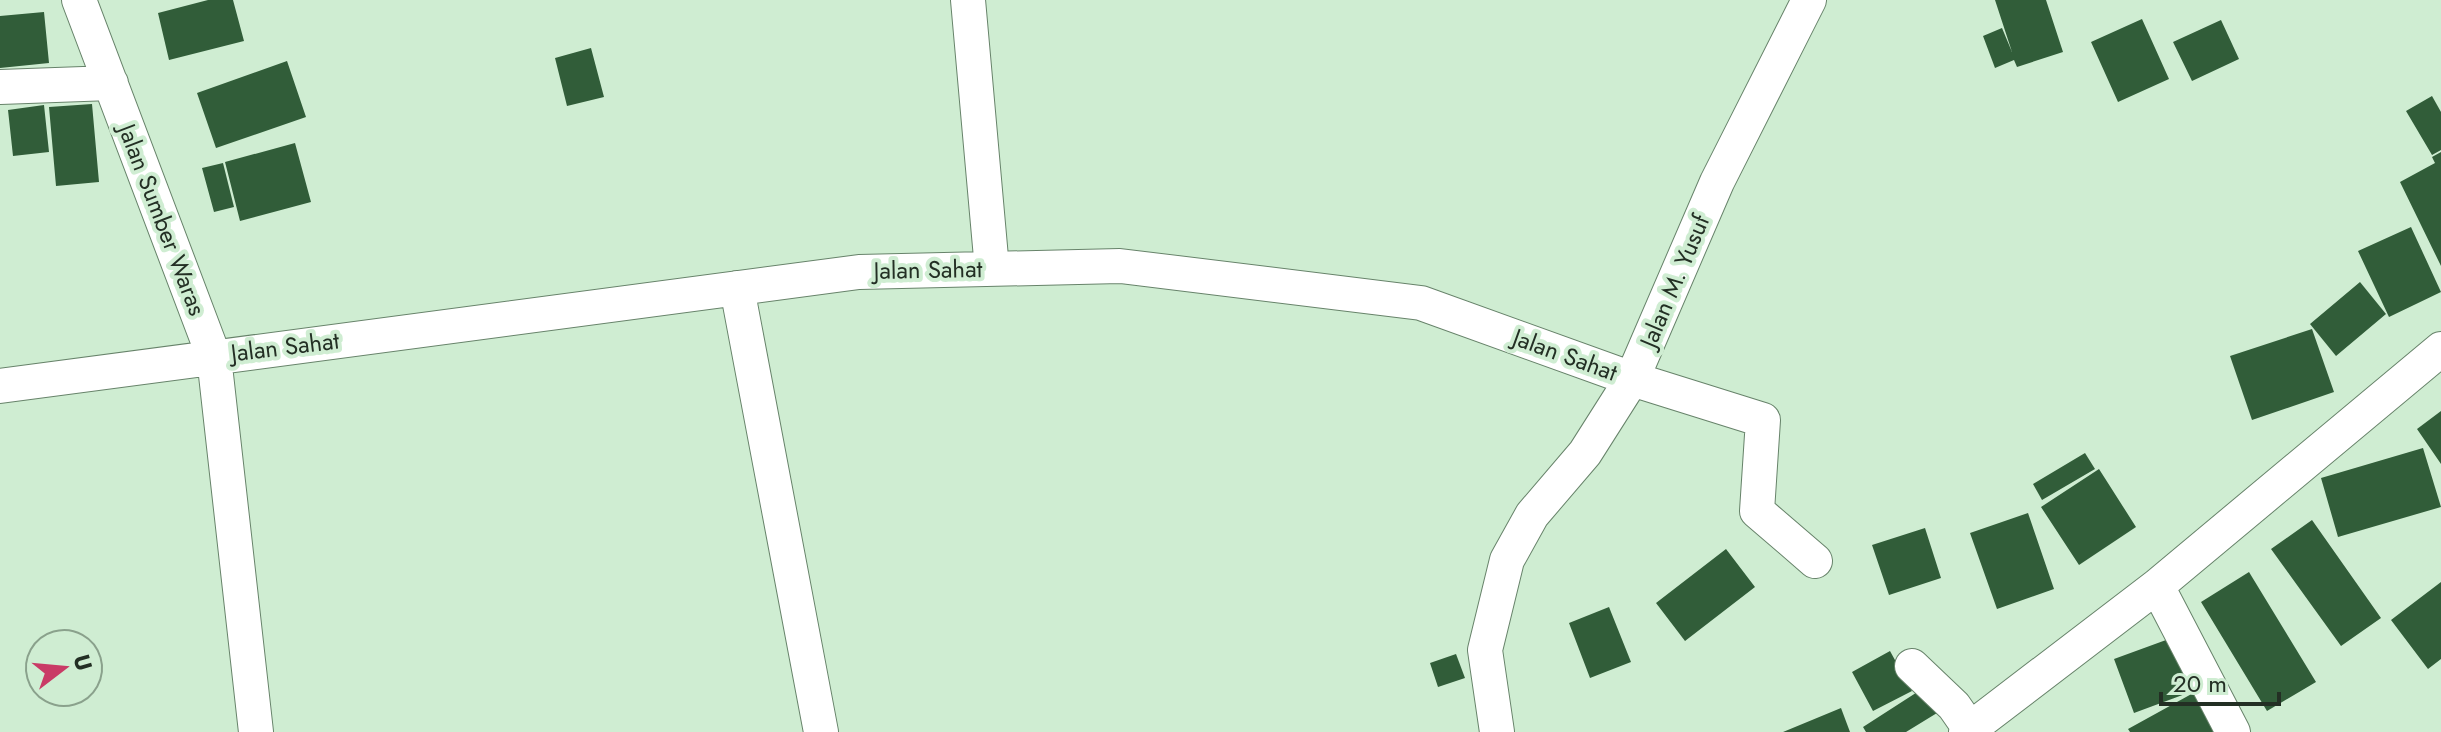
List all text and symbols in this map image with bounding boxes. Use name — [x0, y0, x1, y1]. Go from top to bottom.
street label: Jalan Sumber Waras — [109, 116, 215, 321]
street label: Jalan M. Yusuf — [1630, 208, 1719, 355]
street label: Jalan Sahat — [870, 251, 983, 288]
street label: Jalan Sahat — [1505, 318, 1622, 390]
street label: Jalan Sahat — [226, 322, 341, 371]
north arrow — [24, 628, 104, 708]
text: U — [66, 651, 101, 674]
scale bar — [2161, 656, 2279, 706]
text: 20 m — [2173, 666, 2227, 701]

